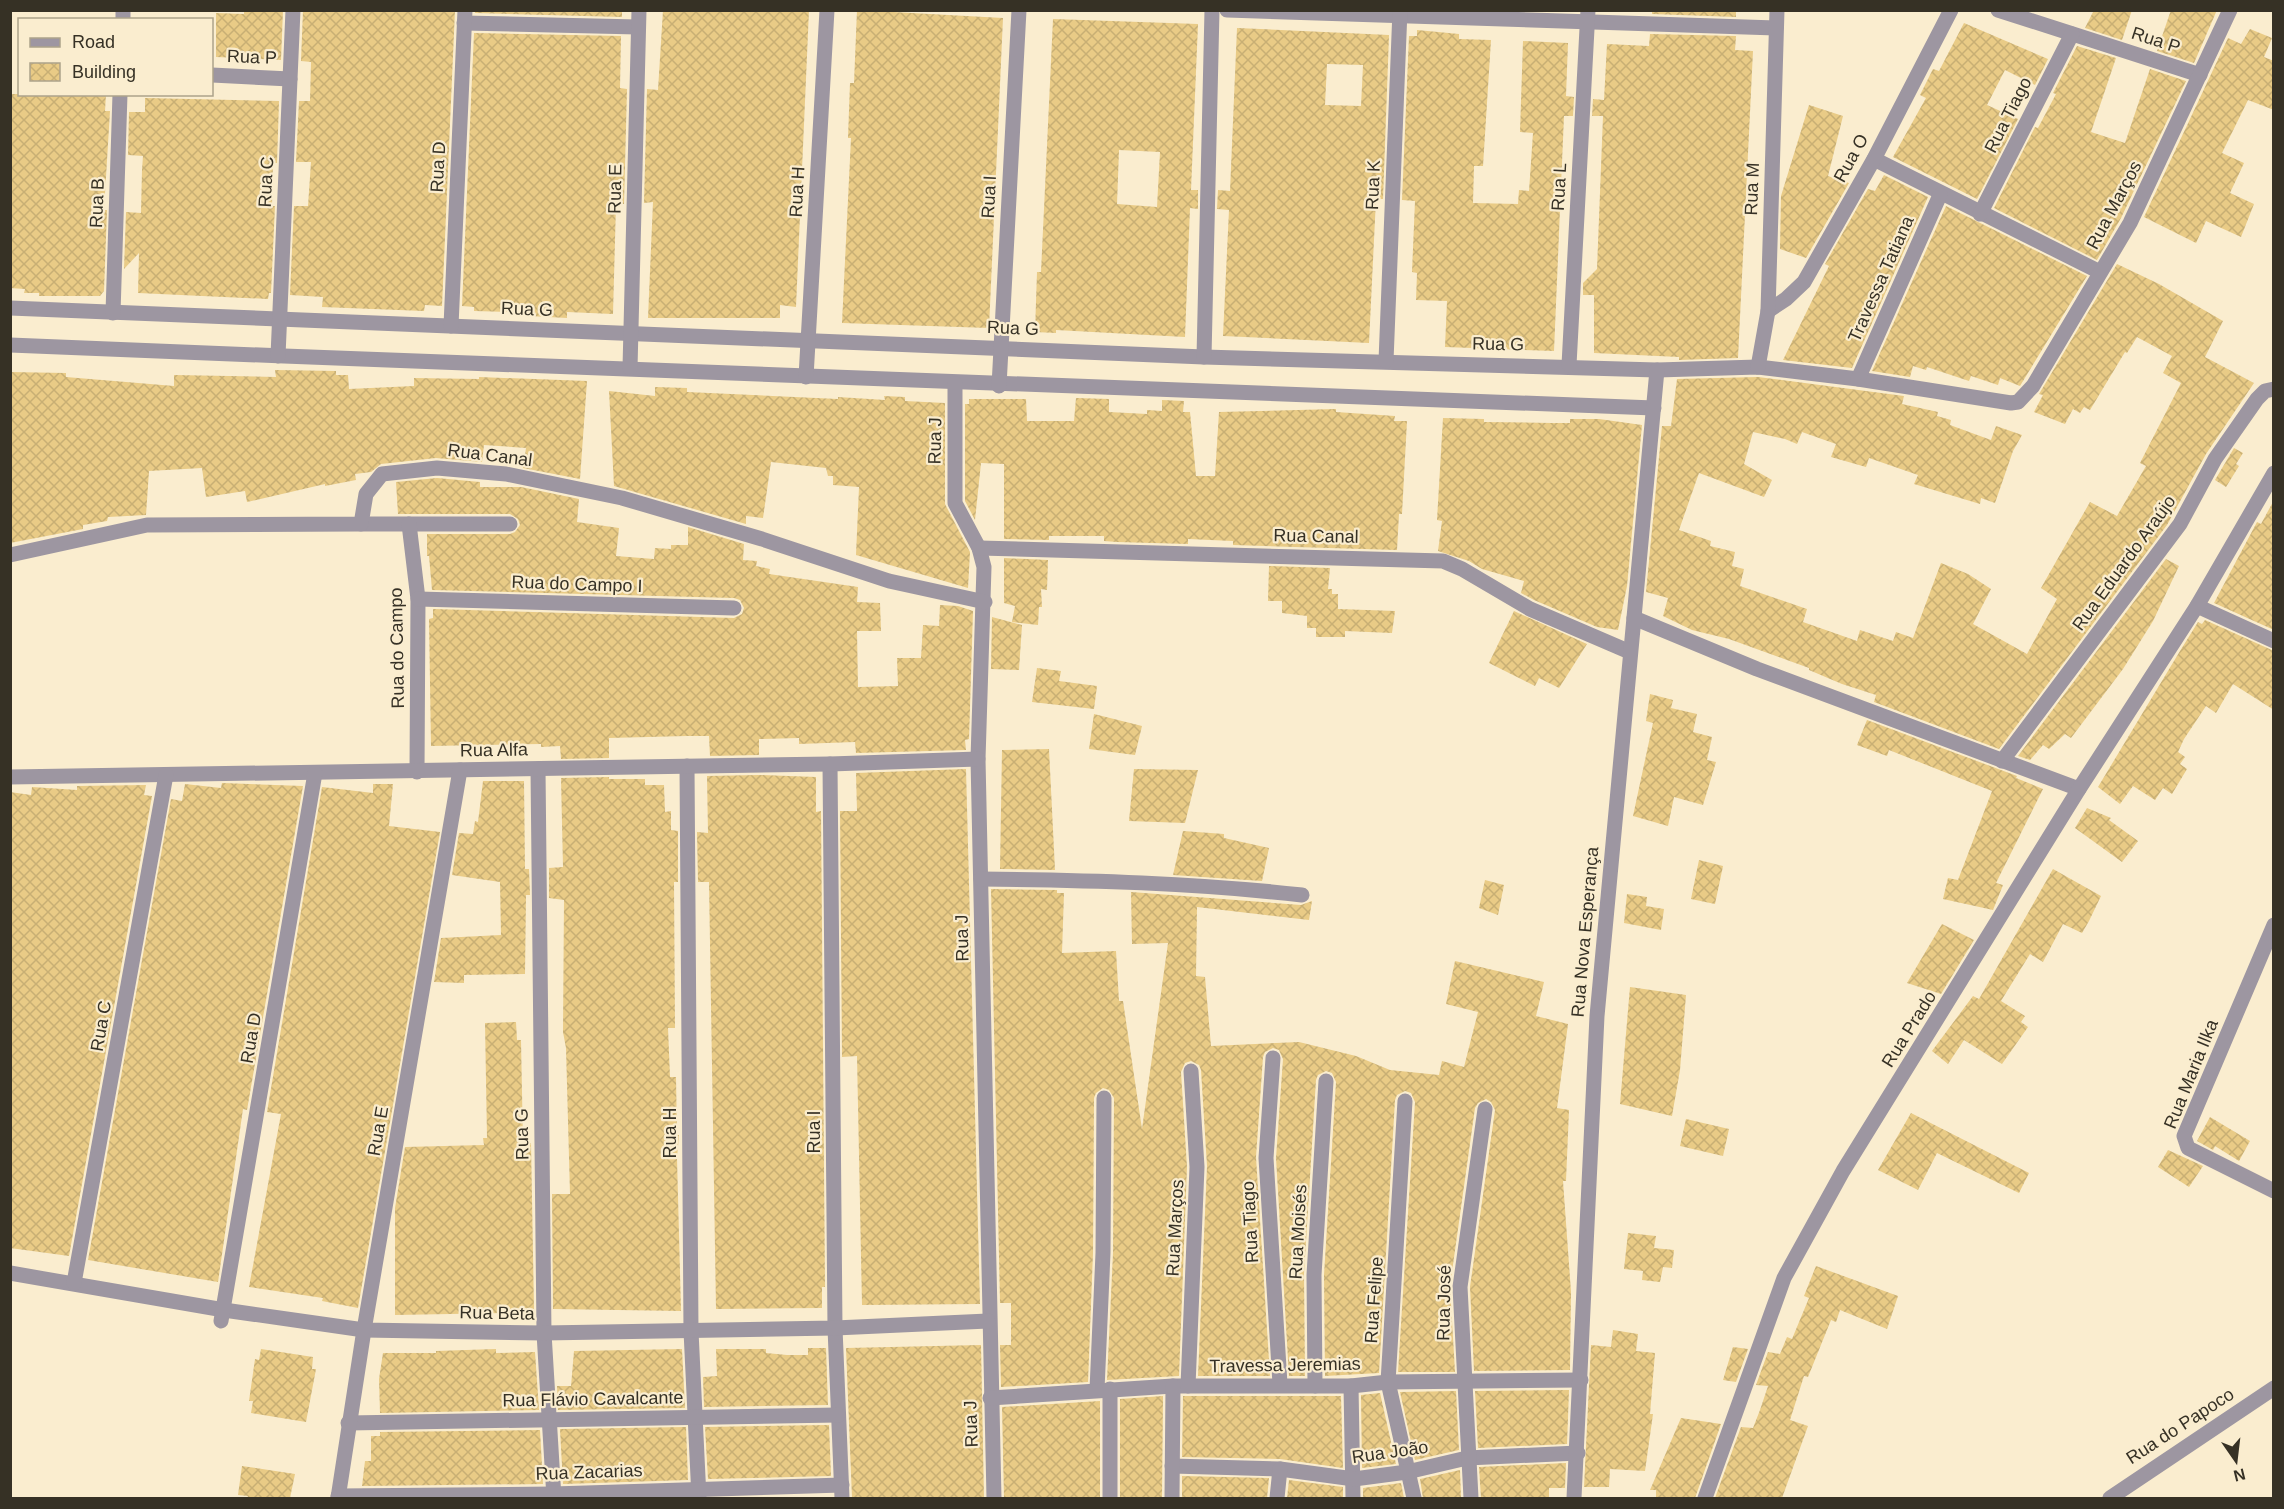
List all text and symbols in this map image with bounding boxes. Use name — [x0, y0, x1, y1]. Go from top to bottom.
legend — [18, 18, 213, 96]
street label: Rua P — [2129, 23, 2183, 57]
text: Road — [72, 32, 115, 52]
street label: Rua P — [227, 46, 277, 68]
text: Building — [72, 62, 136, 82]
street label: Rua Tiago — [1980, 74, 2036, 156]
street label: Rua O — [1830, 130, 1872, 186]
street label: Rua D — [427, 141, 449, 193]
street label: Rua C — [255, 156, 277, 208]
street label: Rua Marços — [2082, 157, 2146, 253]
street label: Rua K — [1362, 160, 1384, 210]
street label: Rua L — [1548, 162, 1570, 212]
street label: Rua M — [1741, 162, 1763, 216]
street label: Rua E — [605, 164, 625, 214]
street label: Rua H — [786, 166, 808, 218]
street label: Rua I — [978, 175, 1000, 219]
street label: Rua B — [86, 178, 108, 228]
street label: Travessa Tatiana — [1844, 212, 1918, 345]
street label: Rua G — [501, 298, 553, 320]
street label: Rua G — [987, 317, 1039, 339]
street label: Rua G — [1472, 334, 1524, 354]
street label: Rua J — [925, 417, 945, 465]
street label: Rua Canal — [447, 440, 533, 470]
street label: Rua Eduardo Araújo — [2068, 492, 2180, 634]
street label: Rua Canal — [1273, 525, 1359, 547]
street label: Rua do Campo I — [511, 572, 643, 596]
street label: Rua do Campo — [386, 587, 408, 709]
street label: Rua Alfa — [460, 739, 529, 761]
street label: Rua Nova Esperança — [1568, 845, 1603, 1018]
street label: Rua J — [952, 914, 972, 962]
street label: Rua Prado — [1878, 987, 1940, 1071]
street label: Rua C — [87, 999, 115, 1053]
street label: Rua D — [237, 1011, 265, 1065]
street label: Rua Maria Ilka — [2160, 1016, 2222, 1132]
street label: Rua E — [364, 1105, 392, 1157]
street label: Rua H — [660, 1107, 680, 1159]
street label: Rua G — [512, 1108, 532, 1160]
street label: Rua I — [804, 1110, 824, 1154]
street label: Rua Marços — [1162, 1179, 1188, 1277]
street label: Rua Tiago — [1238, 1181, 1262, 1263]
street label: Rua Moisés — [1286, 1184, 1310, 1280]
street label: Rua Felipe — [1361, 1256, 1387, 1344]
street label: Rua José — [1433, 1265, 1455, 1341]
street label: Rua Beta — [459, 1302, 536, 1324]
street label: Travessa Jeremias — [1209, 1354, 1361, 1376]
street label: Rua do Papoco — [2123, 1384, 2237, 1468]
street label: Rua Flávio Cavalcante — [502, 1387, 684, 1411]
street label: Rua J — [960, 1400, 982, 1448]
north arrow — [2206, 1431, 2266, 1491]
street label: Rua João — [1350, 1437, 1430, 1467]
street label: Rua Zacarias — [535, 1460, 643, 1484]
text: N — [2232, 1465, 2247, 1485]

